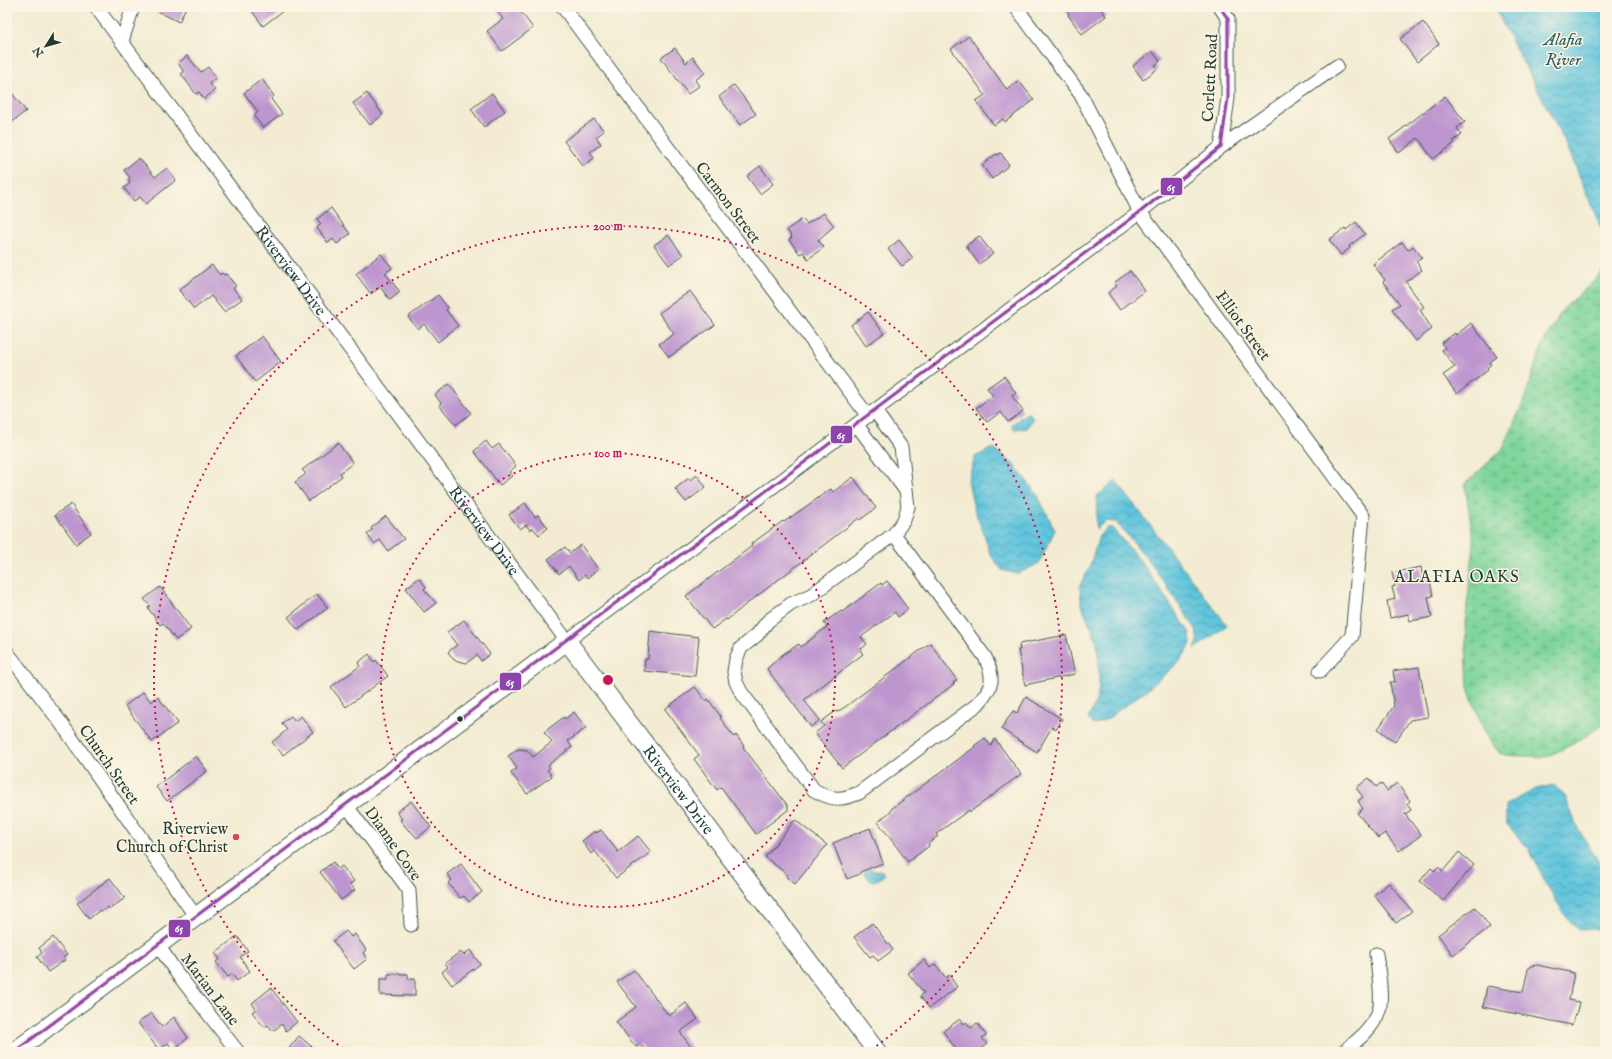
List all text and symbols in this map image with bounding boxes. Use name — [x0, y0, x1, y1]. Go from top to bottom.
north arrow — [26, 26, 66, 66]
water label: Alafia River — [1541, 30, 1583, 71]
street label: Corlett Road — [1199, 33, 1223, 123]
text: N — [30, 43, 48, 60]
street label: Carmon Street — [690, 159, 765, 248]
line badge: 65 — [1160, 177, 1183, 196]
text: 65 — [1167, 181, 1175, 195]
text: 200 m — [593, 219, 623, 234]
street label: Riverview Drive — [250, 223, 330, 320]
street label: Elliot Street — [1210, 287, 1275, 365]
line badge: 65 — [830, 425, 853, 444]
text: 65 — [837, 429, 845, 443]
text: 100 m — [594, 446, 623, 461]
street label: Riverview Drive — [443, 483, 523, 580]
district label: ALAFIA OAKS — [1393, 567, 1520, 588]
line badge: 65 — [499, 672, 522, 691]
centre of rings — [601, 673, 615, 687]
text: 65 — [506, 676, 514, 690]
unlabelled marker — [455, 714, 465, 724]
street label: Church Street — [74, 721, 143, 809]
street label: Riverview Drive — [637, 742, 717, 839]
street label: Dianne Cove — [359, 803, 425, 885]
place label: Riverview Church of Christ — [116, 820, 229, 858]
marker: Riverview Church of Christ — [231, 832, 241, 842]
line badge: 65 — [168, 919, 191, 938]
text: 65 — [175, 922, 183, 936]
street label: Marian Lane — [176, 950, 243, 1030]

